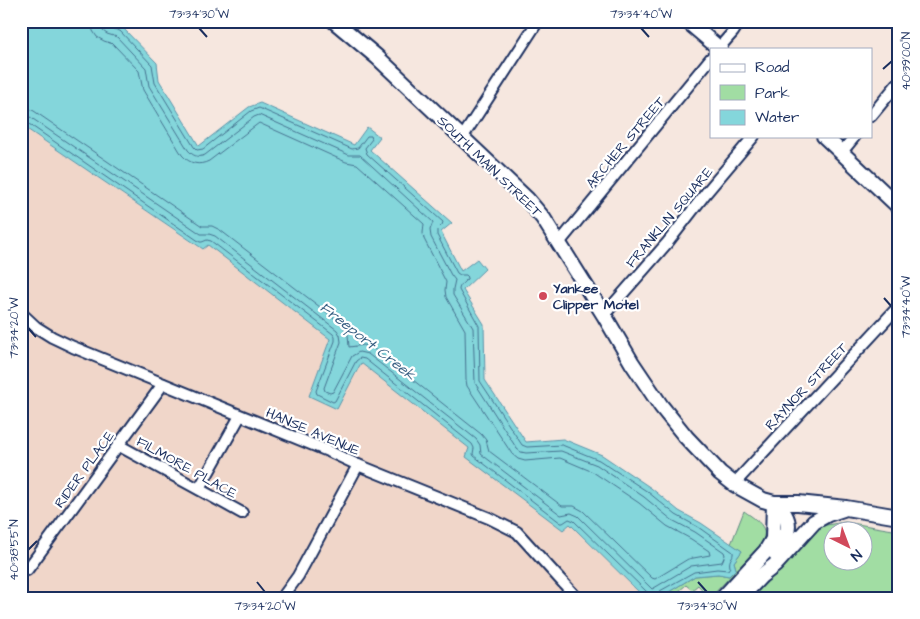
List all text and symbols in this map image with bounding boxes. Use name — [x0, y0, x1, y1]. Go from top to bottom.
text: 73°34'30"W — [169, 6, 230, 23]
text: 73°34'40"W — [610, 6, 673, 23]
text: 40°39'00"N — [898, 31, 915, 90]
legend — [710, 48, 872, 138]
text: Road — [755, 57, 790, 78]
text: Park — [755, 83, 790, 104]
street label: ARCHER STREET — [581, 92, 670, 193]
text: Water — [755, 107, 799, 128]
street label: SOUTH MAIN STREET — [432, 111, 546, 222]
street label: FRANKLIN SQUARE — [622, 162, 718, 272]
text: 73°34'40"W — [898, 275, 915, 338]
place label: Yankee Clipper Motel — [553, 279, 639, 315]
marker: Yankee Clipper Motel — [537, 290, 549, 302]
text: 73°34'20"W — [6, 297, 23, 358]
water label: Freeport Creek — [315, 297, 421, 386]
street label: RAYNOR STREET — [761, 338, 853, 435]
street label: HANSE AVENUE — [263, 403, 363, 461]
street label: RIDER PLACE — [50, 426, 120, 512]
street label: FILMORE PLACE — [133, 432, 241, 504]
text: 40°38'55"N — [6, 519, 23, 581]
north arrow — [822, 522, 872, 572]
text: N — [846, 545, 866, 565]
text: 73°34'20"W — [235, 598, 296, 615]
text: 73°34'30"W — [677, 598, 738, 615]

